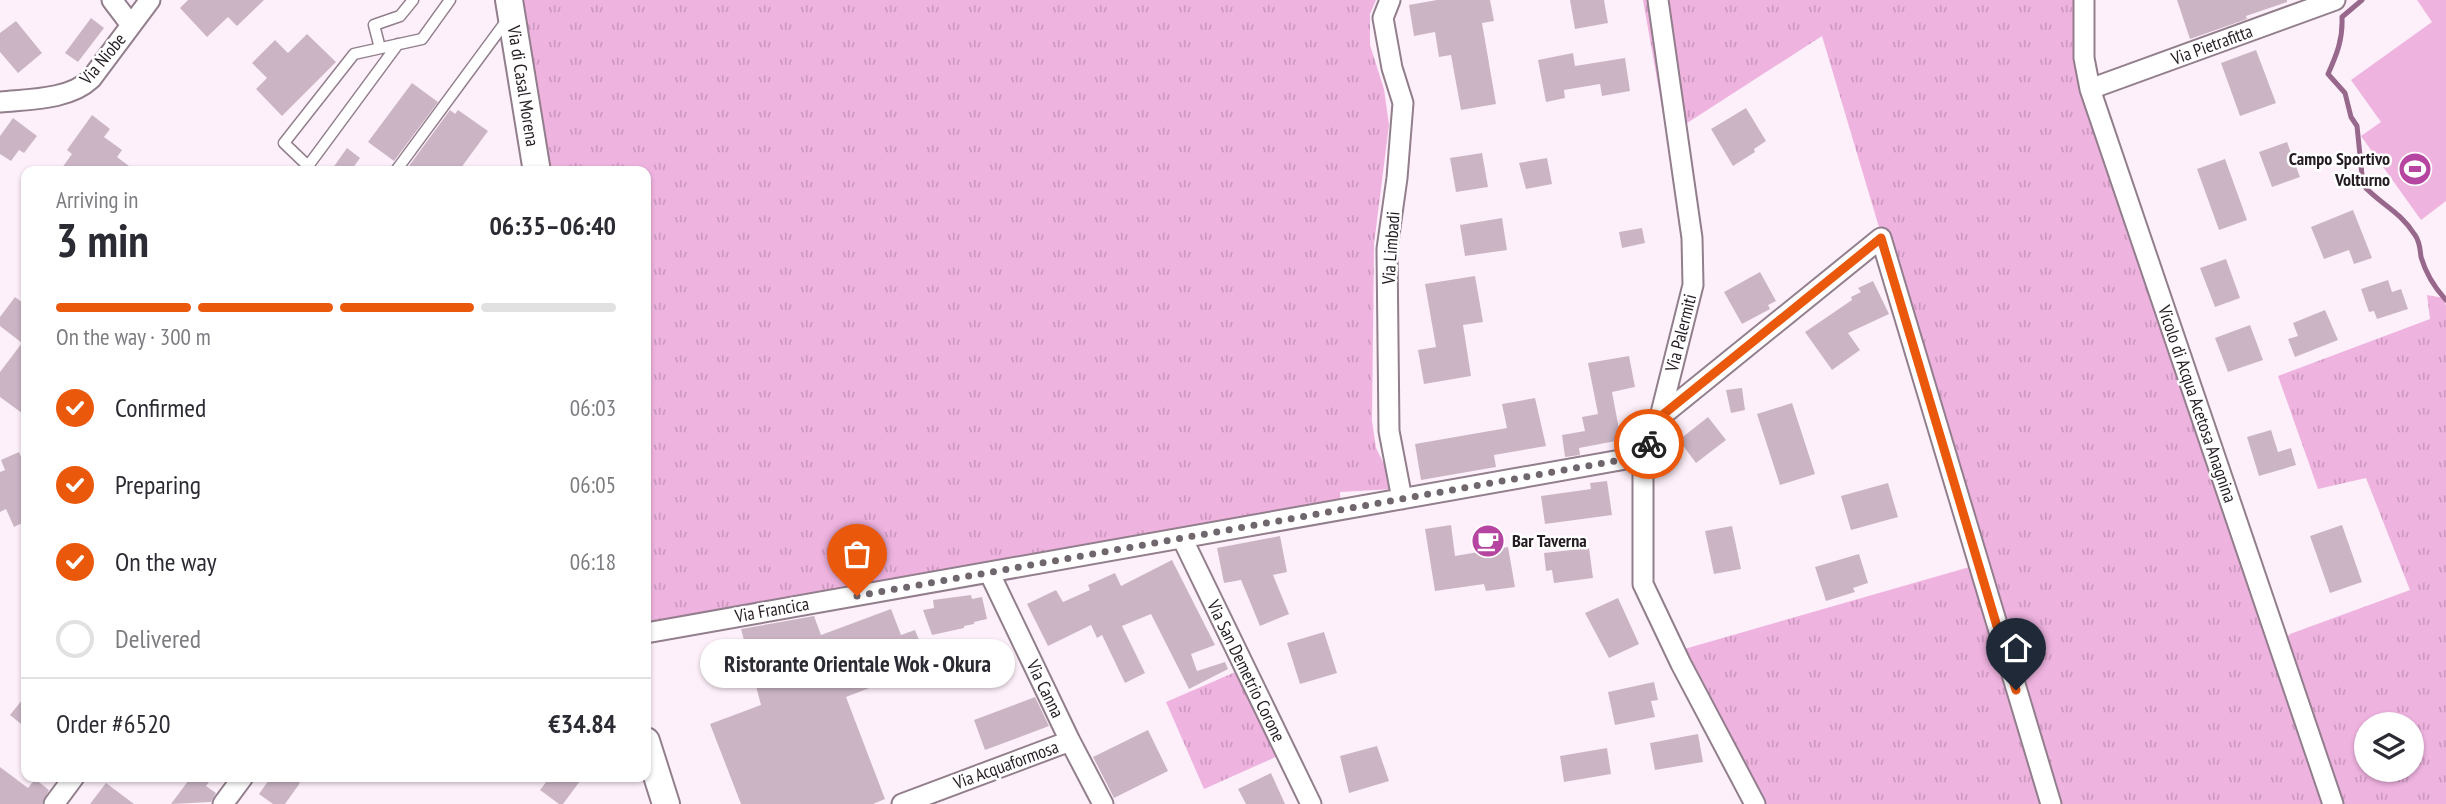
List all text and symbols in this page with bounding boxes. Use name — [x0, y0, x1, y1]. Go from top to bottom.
street label: Via Pietrafitta — [2167, 19, 2256, 70]
street label: Via di Casal Morena — [502, 23, 544, 148]
street label: Via Niobe — [74, 28, 131, 90]
place label: Campo Sportivo Volturno — [2289, 147, 2390, 191]
sports icon: Campo Sportivo Volturno — [2396, 150, 2434, 188]
text: Arriving in — [56, 185, 138, 214]
text: 06:35–06:40 — [489, 209, 616, 242]
text: 3 min — [56, 210, 149, 270]
street label: Via Limbadi — [1376, 211, 1405, 286]
street label: Via Palermiti — [1660, 292, 1701, 375]
street label: Vicolo di Acqua Acetosa Anagnina — [2153, 301, 2242, 505]
text: On the way · 300 m — [56, 322, 211, 351]
icon: check — [56, 389, 94, 427]
text: Confirmed — [115, 391, 206, 424]
text: 06:03 — [570, 393, 616, 422]
courier — [1614, 409, 1684, 479]
icon: bike — [1630, 425, 1668, 463]
icon: check — [56, 466, 94, 504]
text: Preparing — [115, 468, 201, 501]
text: 06:05 — [570, 470, 616, 499]
cafe icon: Bar Taverna — [1469, 522, 1507, 560]
pin — [827, 524, 887, 596]
place label: Bar Taverna — [1512, 529, 1587, 552]
icon: bag — [838, 535, 876, 573]
icon: check — [56, 543, 94, 581]
text: On the way — [115, 545, 217, 578]
text: 06:18 — [570, 547, 616, 576]
street label: Via Francica — [732, 592, 811, 627]
street label: Via San Demetrio Corone — [1202, 595, 1291, 745]
pin — [1986, 618, 2046, 690]
text: Delivered — [115, 622, 201, 655]
icon: home — [1997, 629, 2035, 667]
callout: Ristorante Orientale Wok - Okura — [700, 638, 1015, 687]
text: Ristorante Orientale Wok - Okura — [724, 649, 991, 678]
street label: Via Canna — [1021, 655, 1069, 721]
text: Order #6520 — [56, 707, 171, 740]
text: €34.84 — [548, 707, 616, 740]
map controls — [2354, 712, 2424, 782]
button: layers — [2354, 712, 2424, 782]
street label: Via Acquaformosa — [949, 735, 1061, 794]

